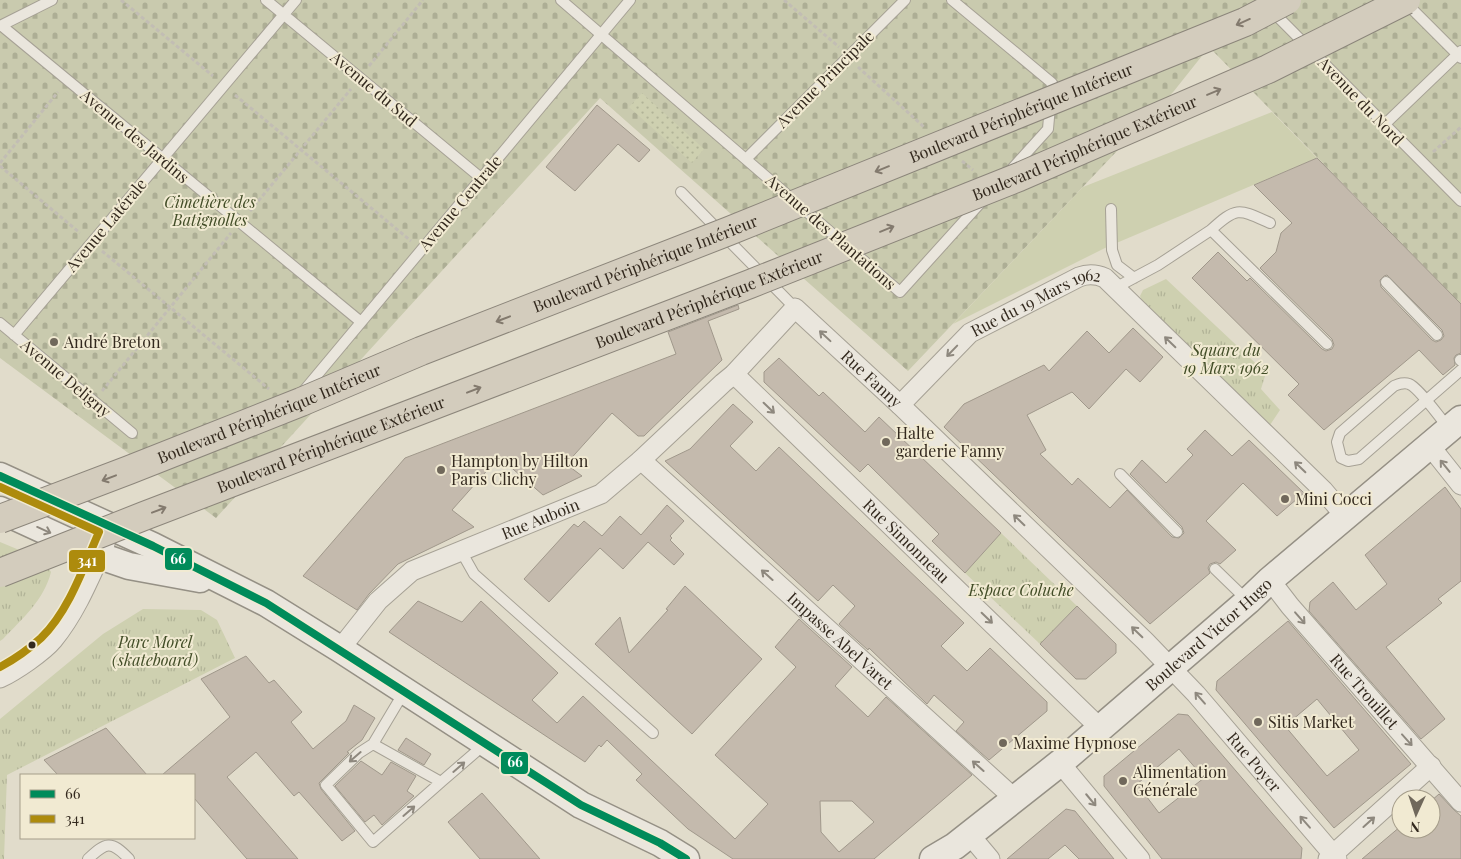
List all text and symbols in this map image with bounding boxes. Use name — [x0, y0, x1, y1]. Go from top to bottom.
one-way arrow — [1236, 17, 1251, 27]
street label: Avenue Principale — [771, 25, 878, 133]
street label: Avenue du Sud — [326, 46, 422, 131]
street label: Avenue du Nord — [1313, 51, 1409, 149]
street label: Boulevard Périphérique Intérieur — [906, 58, 1136, 167]
street label: Avenue des Jardins — [76, 83, 194, 187]
one-way arrow — [1206, 87, 1221, 97]
street label: Boulevard Périphérique Extérieur — [969, 90, 1200, 205]
street label: Avenue Centrale — [413, 150, 506, 256]
one-way arrow — [875, 165, 890, 174]
street label: Avenue des Plantations — [761, 169, 901, 294]
street label: Avenue Latérale — [60, 174, 151, 276]
park label: Cimetière des Batignolles — [164, 191, 256, 230]
street label: Boulevard Périphérique Intérieur — [530, 210, 760, 316]
one-way arrow — [879, 224, 894, 234]
street label: Boulevard Périphérique Extérieur — [592, 245, 826, 352]
street label: Rue du 19 Mars 1962 — [967, 264, 1103, 341]
one-way arrow — [496, 315, 511, 324]
one-way arrow — [818, 330, 831, 342]
place label: André Breton — [63, 331, 161, 352]
street label: Avenue Deligny — [16, 333, 116, 422]
marker: André Breton — [48, 336, 60, 348]
one-way arrow — [1165, 337, 1177, 349]
park label: Square du 19 Mars 1962 — [1183, 339, 1269, 378]
street label: Rue Fanny — [837, 345, 907, 412]
one-way arrow — [946, 345, 958, 358]
street label: Boulevard Périphérique Intérieur — [154, 358, 384, 468]
one-way arrow — [466, 385, 482, 394]
street label: Boulevard Périphérique Extérieur — [214, 391, 448, 497]
one-way arrow — [763, 402, 775, 414]
place label: Halte garderie Fanny — [896, 422, 1004, 461]
marker: Halte garderie Fanny — [880, 436, 892, 448]
place label: Hampton by Hilton Paris Clichy — [451, 450, 589, 489]
one-way arrow — [1440, 459, 1451, 472]
one-way arrow — [1294, 461, 1306, 474]
marker: Hampton by Hilton Paris Clichy — [435, 464, 447, 476]
one-way arrow — [102, 474, 117, 483]
place label: Mini Cocci — [1295, 488, 1372, 509]
street label: Rue Auboin — [498, 493, 582, 544]
marker: Mini Cocci — [1279, 493, 1291, 505]
street label: Rue Simonneau — [859, 494, 955, 587]
one-way arrow — [151, 505, 166, 514]
one-way arrow — [1013, 514, 1026, 526]
one-way arrow — [36, 526, 51, 536]
line badge: 66 — [164, 547, 193, 571]
line badge: 341 — [68, 549, 106, 573]
text: 66 — [170, 549, 186, 568]
text: 341 — [77, 551, 97, 570]
one-way arrow — [761, 569, 774, 581]
street label: Boulevard Victor Hugo — [1141, 573, 1276, 695]
park label: Espace Coluche — [967, 579, 1074, 600]
street label: Impasse Abel Varet — [783, 587, 898, 694]
one-way arrow — [1295, 611, 1306, 624]
one-way arrow — [981, 612, 993, 624]
one-way arrow — [1130, 626, 1143, 638]
park label: Parc Morel (skateboard) — [112, 631, 198, 670]
unlabelled marker — [27, 640, 37, 650]
street label: Rue Trouillet — [1326, 649, 1404, 733]
one-way arrow — [1194, 692, 1205, 705]
place label: Sitis Market — [1268, 711, 1354, 732]
marker: Sitis Market — [1252, 716, 1264, 728]
street label: Rue Poyer — [1223, 727, 1286, 796]
place label: Maxime Hypnose — [1013, 732, 1137, 753]
one-way arrow — [1402, 734, 1413, 747]
marker: Maxime Hypnose — [997, 737, 1009, 749]
one-way arrow — [349, 751, 362, 763]
line badge: 66 — [500, 751, 529, 775]
text: 66 — [507, 752, 523, 771]
one-way arrow — [972, 760, 985, 772]
one-way arrow — [452, 761, 465, 773]
place label: Alimentation Générale — [1132, 761, 1227, 800]
legend — [20, 774, 195, 839]
marker: Alimentation Générale — [1117, 775, 1129, 787]
text: 66 — [65, 783, 81, 803]
north arrow — [1391, 789, 1441, 839]
one-way arrow — [1086, 794, 1097, 807]
one-way arrow — [402, 805, 415, 817]
text: 341 — [65, 808, 85, 828]
one-way arrow — [1299, 815, 1311, 828]
one-way arrow — [1363, 816, 1376, 828]
text: N — [1410, 818, 1421, 837]

